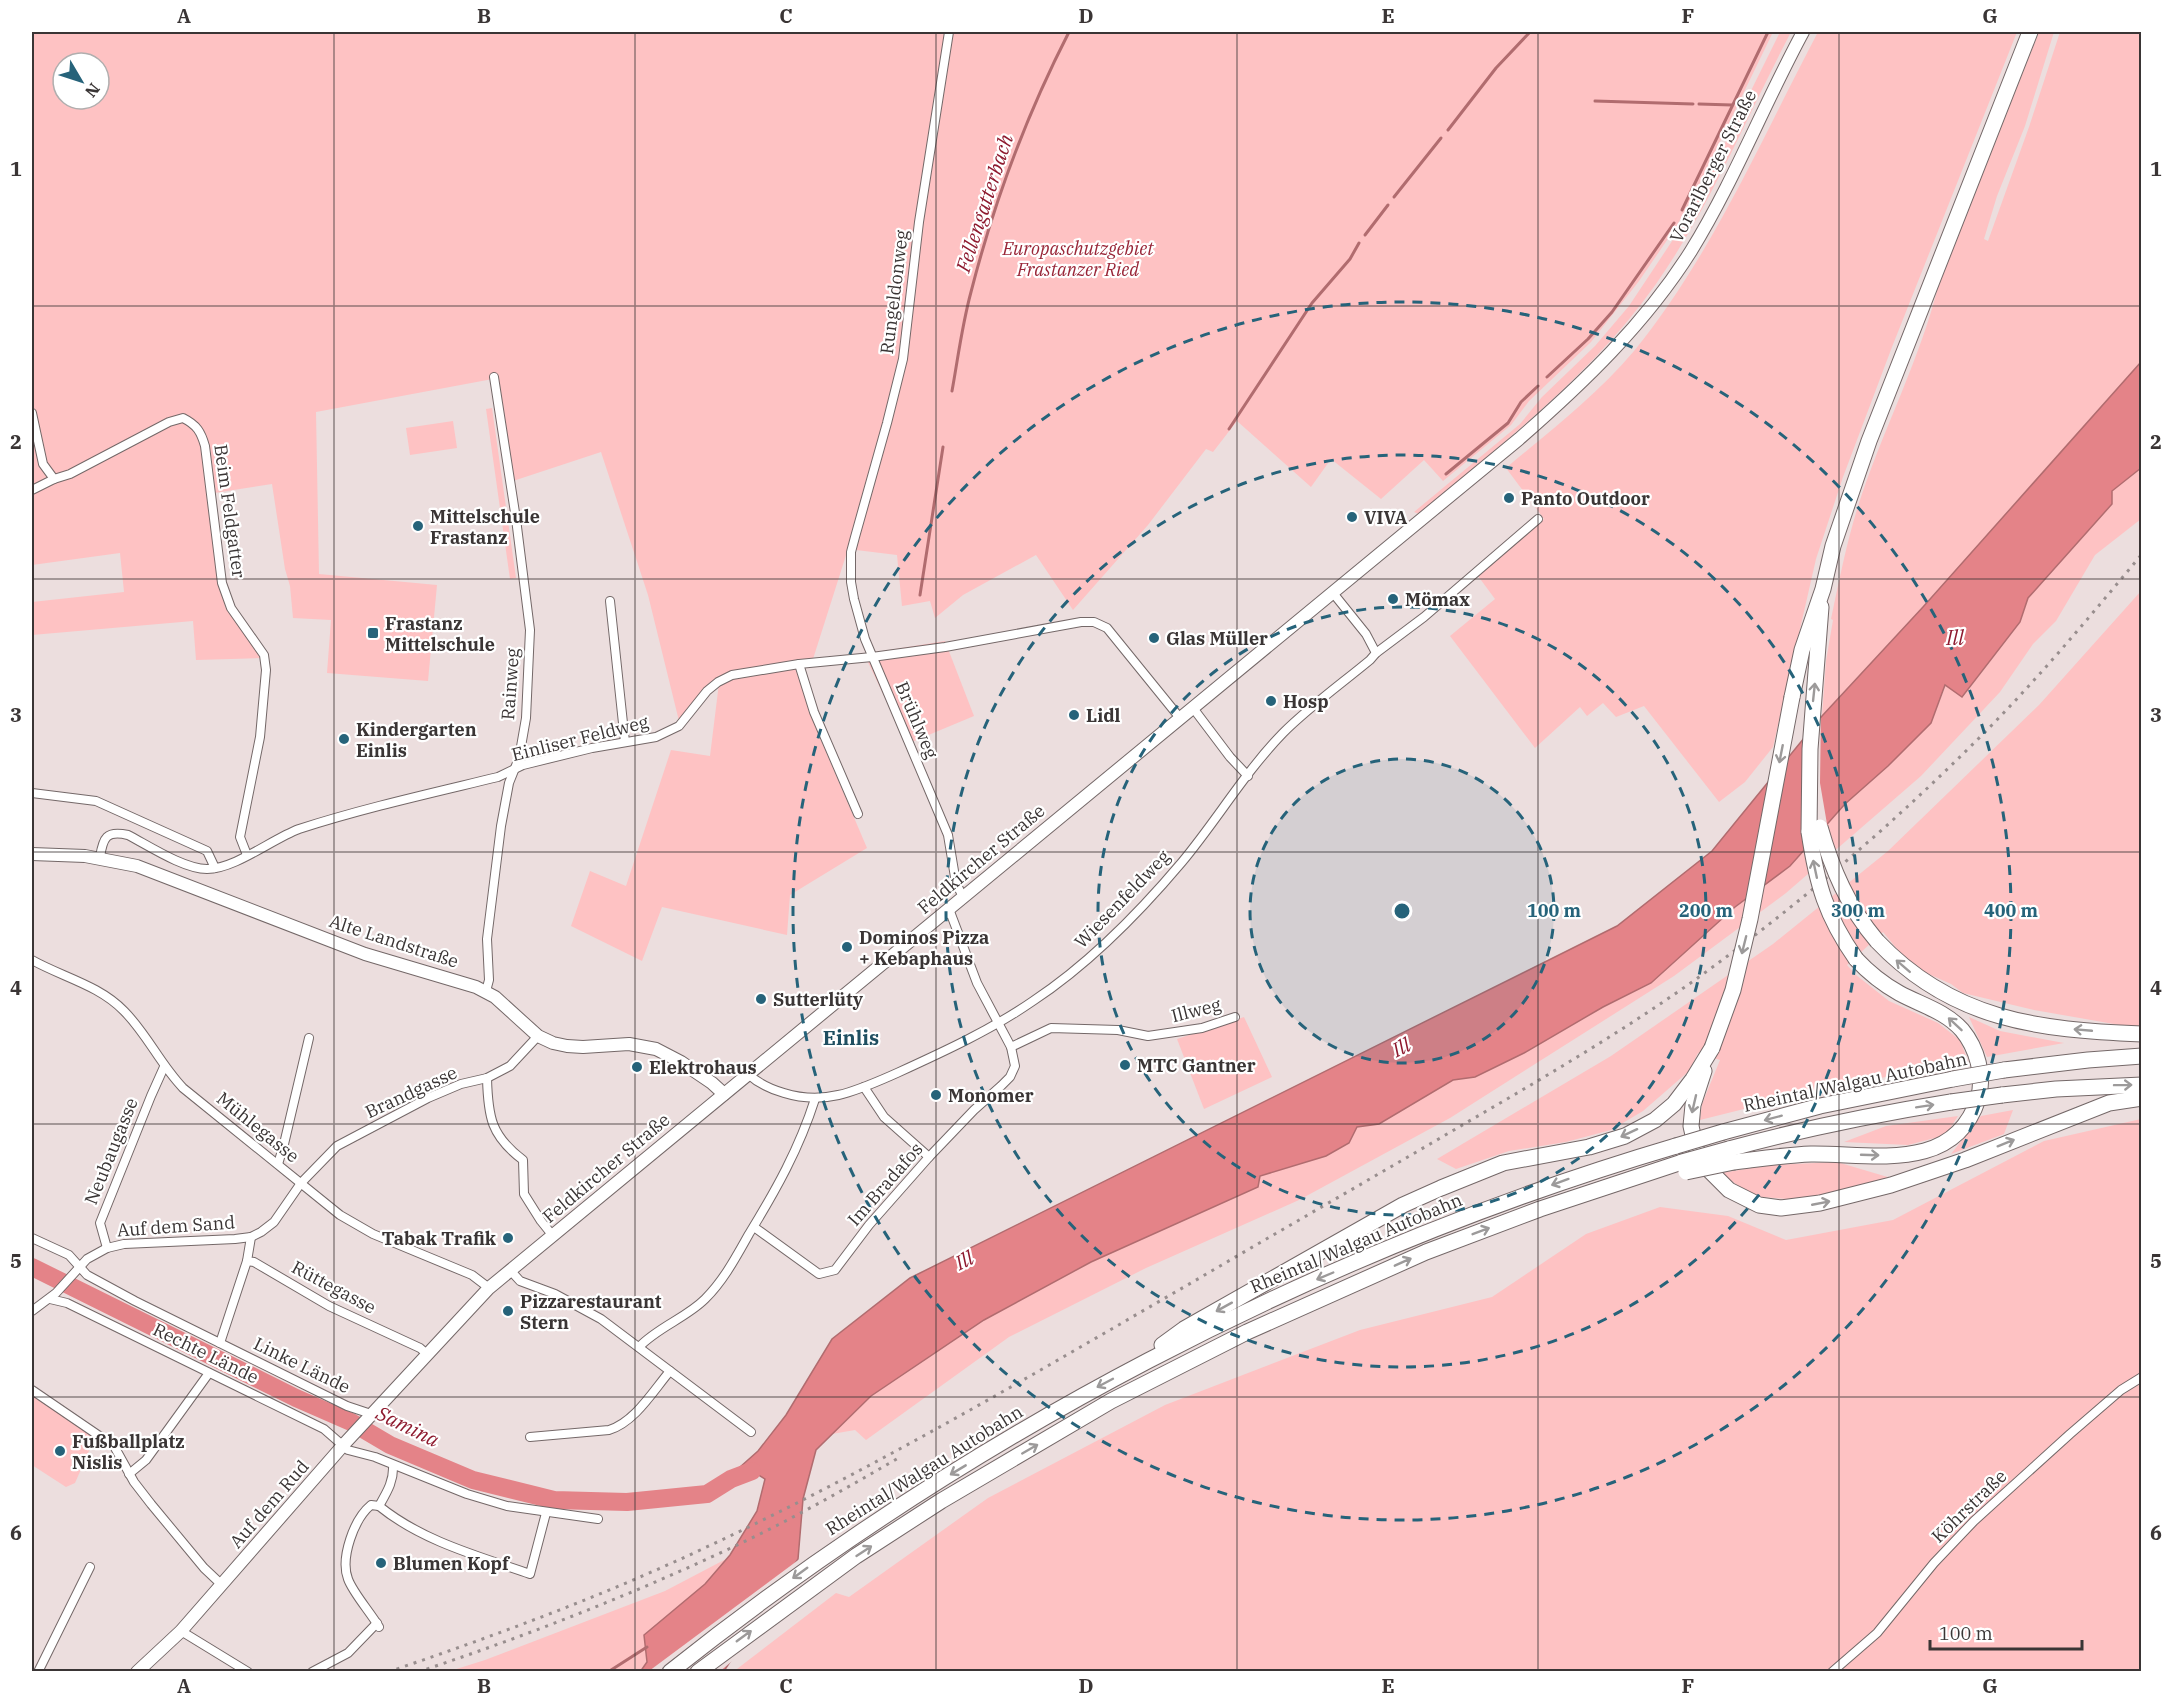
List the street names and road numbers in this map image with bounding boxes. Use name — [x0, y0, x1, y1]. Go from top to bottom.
street label: Vorarlberger Straße — [1665, 86, 1761, 246]
street label: Rungeldonweg — [875, 228, 913, 355]
street label: Beim Feldgatter — [209, 443, 251, 579]
street label: Rainweg — [496, 647, 524, 721]
street label: Brühlweg — [890, 678, 944, 762]
street label: Einliser Feldweg — [509, 710, 651, 766]
street label: Feldkircher Straße — [913, 799, 1049, 919]
street label: Wiesenfeldweg — [1069, 845, 1175, 953]
street label: Alte Landstraße — [326, 909, 462, 973]
street label: Illweg — [1169, 993, 1223, 1027]
street label: Rheintal/Walgau Autobahn — [1741, 1047, 1969, 1117]
street label: Brandgasse — [361, 1061, 461, 1123]
street label: Mühlegasse — [212, 1087, 304, 1167]
street label: Neubaugasse — [79, 1094, 143, 1208]
street label: Feldkircher Straße — [538, 1108, 674, 1228]
street label: Im Bradafos — [843, 1138, 927, 1230]
street label: Rheintal/Walgau Autobahn — [1246, 1188, 1466, 1298]
street label: Auf dem Sand — [116, 1210, 236, 1242]
street label: Rüttegasse — [288, 1255, 380, 1319]
street label: Rechte Lände — [149, 1318, 263, 1388]
street label: Linke Lände — [250, 1332, 354, 1398]
street label: Rheintal/Walgau Autobahn — [821, 1400, 1027, 1540]
street label: Auf dem Rud — [224, 1455, 314, 1553]
street label: Köhrstraße — [1927, 1465, 2011, 1547]

